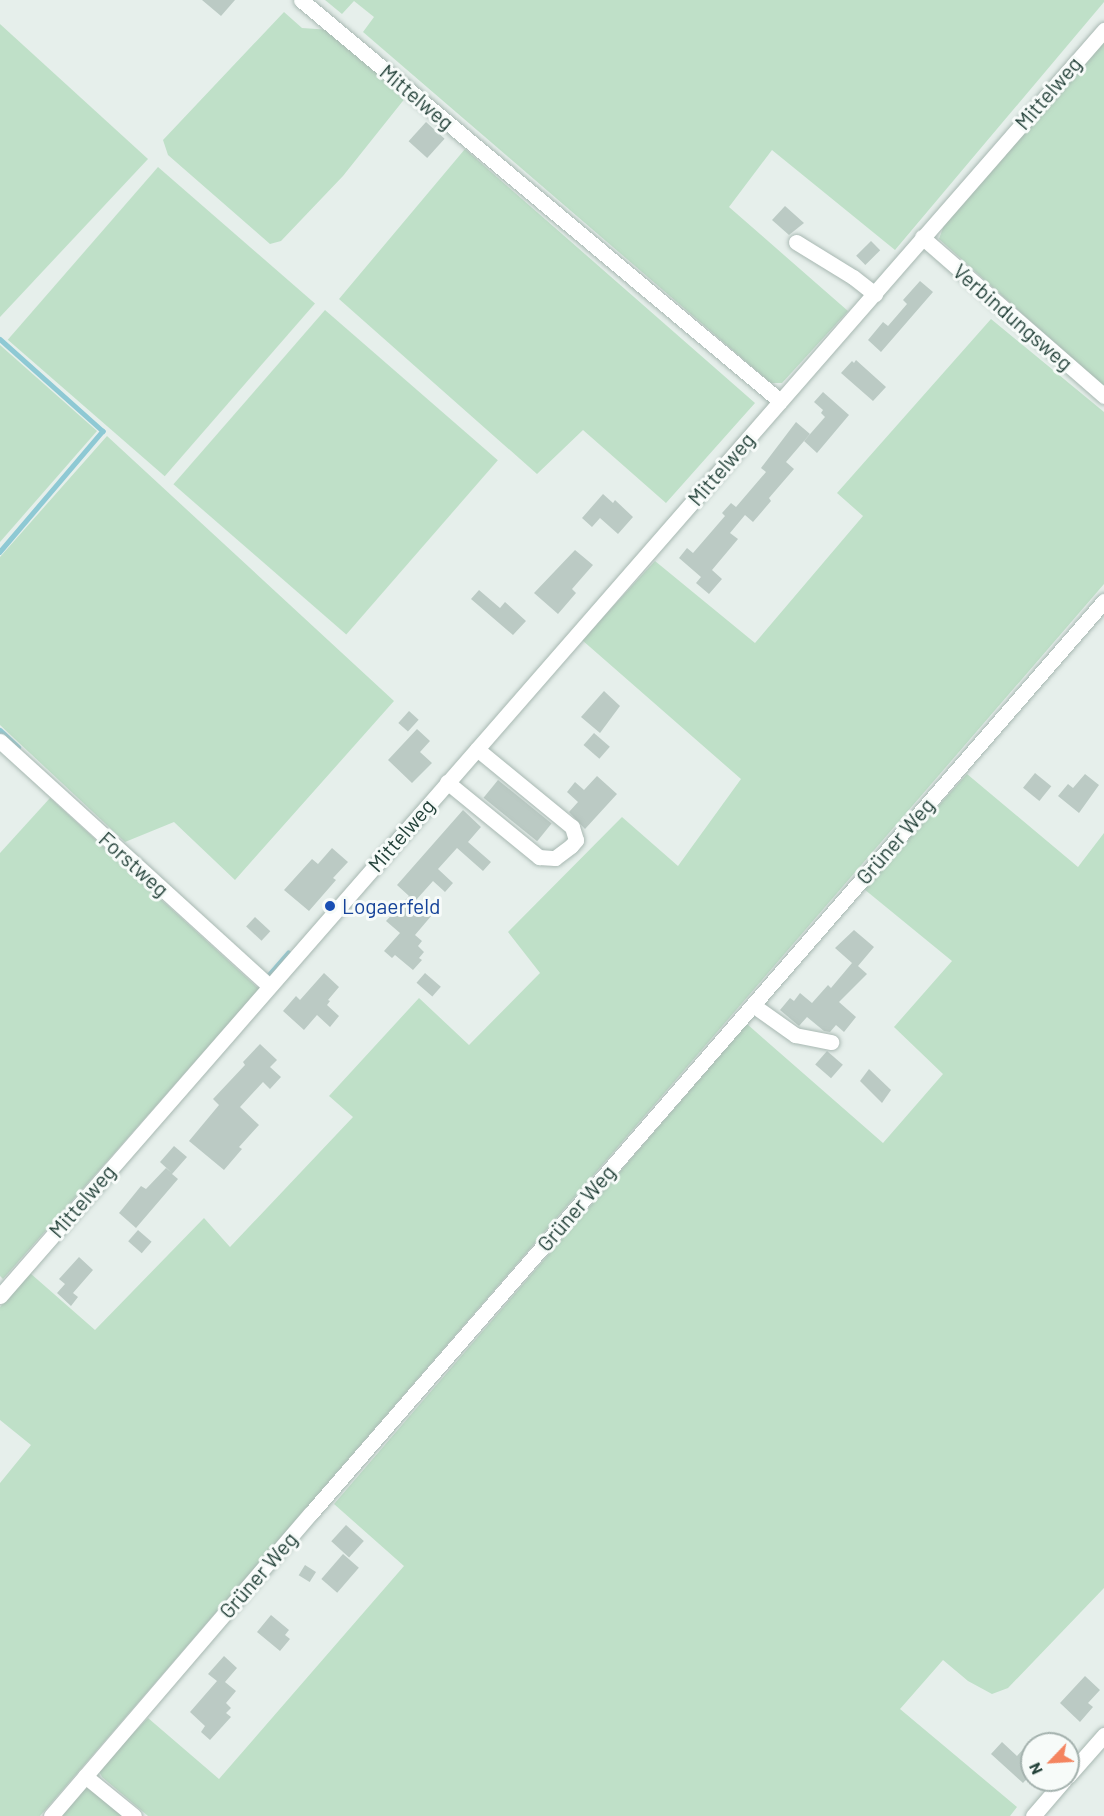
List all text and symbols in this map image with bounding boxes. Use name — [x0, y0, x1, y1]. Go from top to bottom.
street label: Mittelweg — [1009, 51, 1087, 135]
street label: Mittelweg — [375, 59, 459, 135]
street label: Verbindungsweg — [948, 258, 1078, 376]
street label: Mittelweg — [682, 427, 760, 511]
street label: Mittelweg — [362, 793, 440, 877]
street label: Grüner Weg — [851, 793, 939, 889]
street label: Forstweg — [94, 826, 174, 902]
place label: Logaerfeld — [342, 893, 440, 919]
marker: Logaerfeld — [323, 899, 337, 913]
street label: Mittelweg — [43, 1159, 121, 1243]
street label: Grüner Weg — [532, 1160, 620, 1256]
street label: Grüner Weg — [214, 1527, 302, 1623]
north arrow — [1020, 1732, 1080, 1792]
text: N — [1024, 1760, 1046, 1778]

